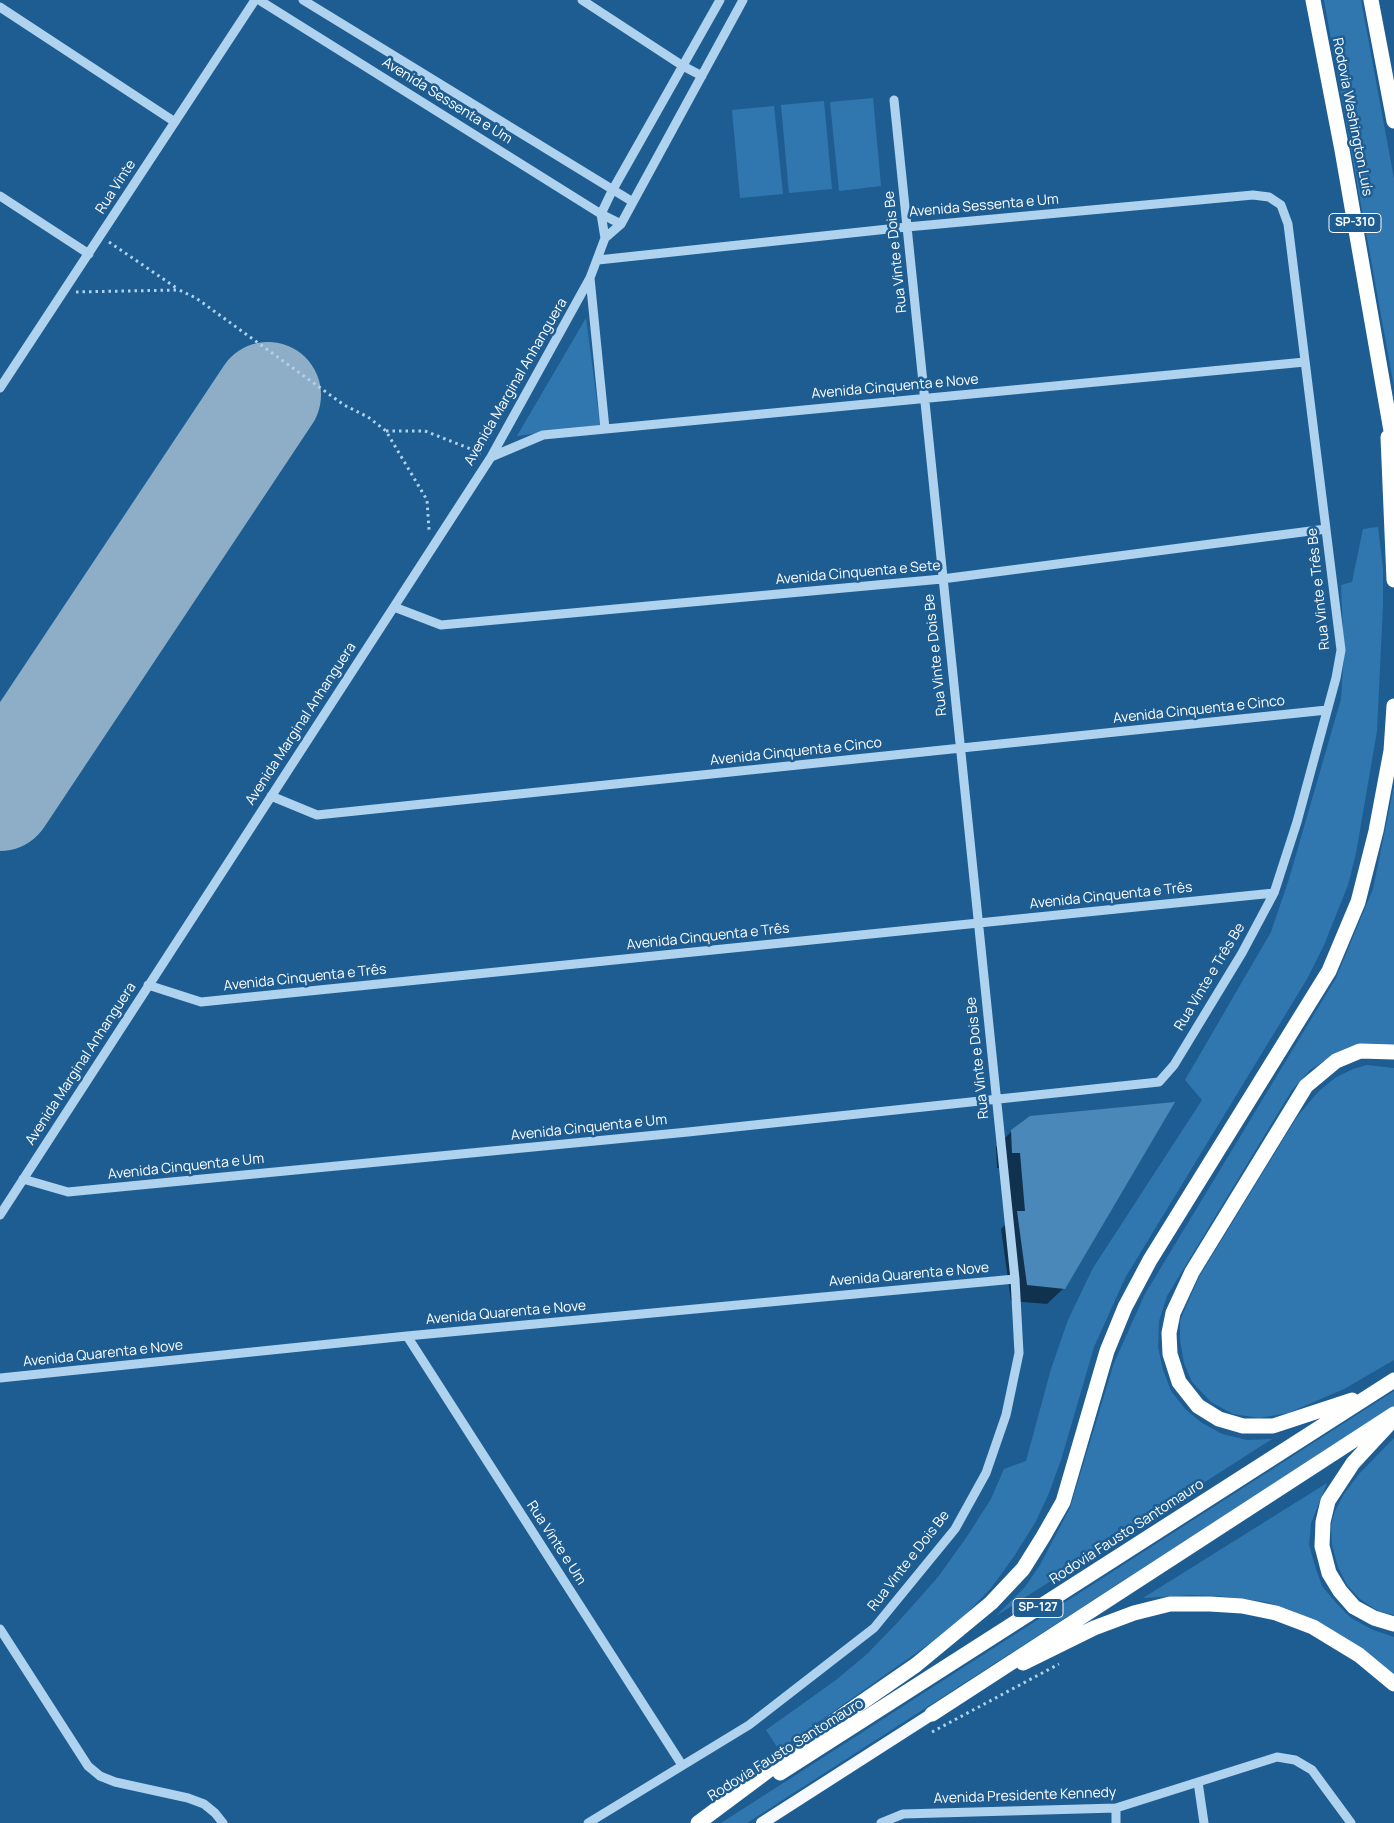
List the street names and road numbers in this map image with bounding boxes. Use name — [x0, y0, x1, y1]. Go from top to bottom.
street label: Rodovia Washington Luís — [1328, 36, 1376, 198]
street label: Avenida Sessenta e Um — [379, 54, 515, 148]
street label: Rua Vinte — [92, 157, 140, 217]
street label: Rua Vinte e Dois Be — [881, 190, 911, 314]
street label: Avenida Sessenta e Um — [908, 191, 1060, 221]
road number: SP-310 — [1329, 214, 1381, 232]
street label: Avenida Marginal Anhanguera — [461, 295, 571, 469]
street label: Avenida Cinquenta e Nove — [811, 371, 979, 403]
street label: Rua Vinte e Três Be — [1304, 527, 1334, 651]
street label: Avenida Cinquenta e Sete — [775, 557, 941, 589]
street label: Rua Vinte e Dois Be — [921, 593, 951, 717]
street label: Avenida Marginal Anhanguera — [242, 640, 360, 808]
street label: Avenida Cinquenta e Cinco — [1112, 693, 1286, 727]
street label: Avenida Cinquenta e Cinco — [709, 735, 883, 769]
street label: Avenida Cinquenta e Três — [1029, 879, 1193, 913]
street label: Avenida Cinquenta e Três — [626, 920, 790, 954]
street label: Rua Vinte e Três Be — [1171, 920, 1249, 1034]
street label: Avenida Cinquenta e Três — [223, 961, 387, 995]
street label: Avenida Marginal Anhanguera — [22, 980, 140, 1148]
street label: Rua Vinte e Dois Be — [963, 996, 993, 1120]
street label: Avenida Cinquenta e Um — [510, 1111, 668, 1145]
street label: Avenida Cinquenta e Um — [107, 1150, 265, 1184]
street label: Avenida Quarenta e Nove — [828, 1260, 990, 1290]
street label: Avenida Quarenta e Nove — [425, 1298, 587, 1328]
street label: Avenida Quarenta e Nove — [22, 1337, 184, 1371]
street label: Rodovia Fausto Santomauro — [1047, 1476, 1207, 1588]
street label: Rua Vinte e Um — [523, 1498, 589, 1588]
street label: Rua Vinte e Dois Be — [865, 1508, 953, 1614]
road number: SP-127 — [1013, 1599, 1063, 1618]
street label: Rodovia Fausto Santomauro — [705, 1695, 867, 1805]
street label: Avenida Presidente Kennedy — [933, 1784, 1117, 1808]

